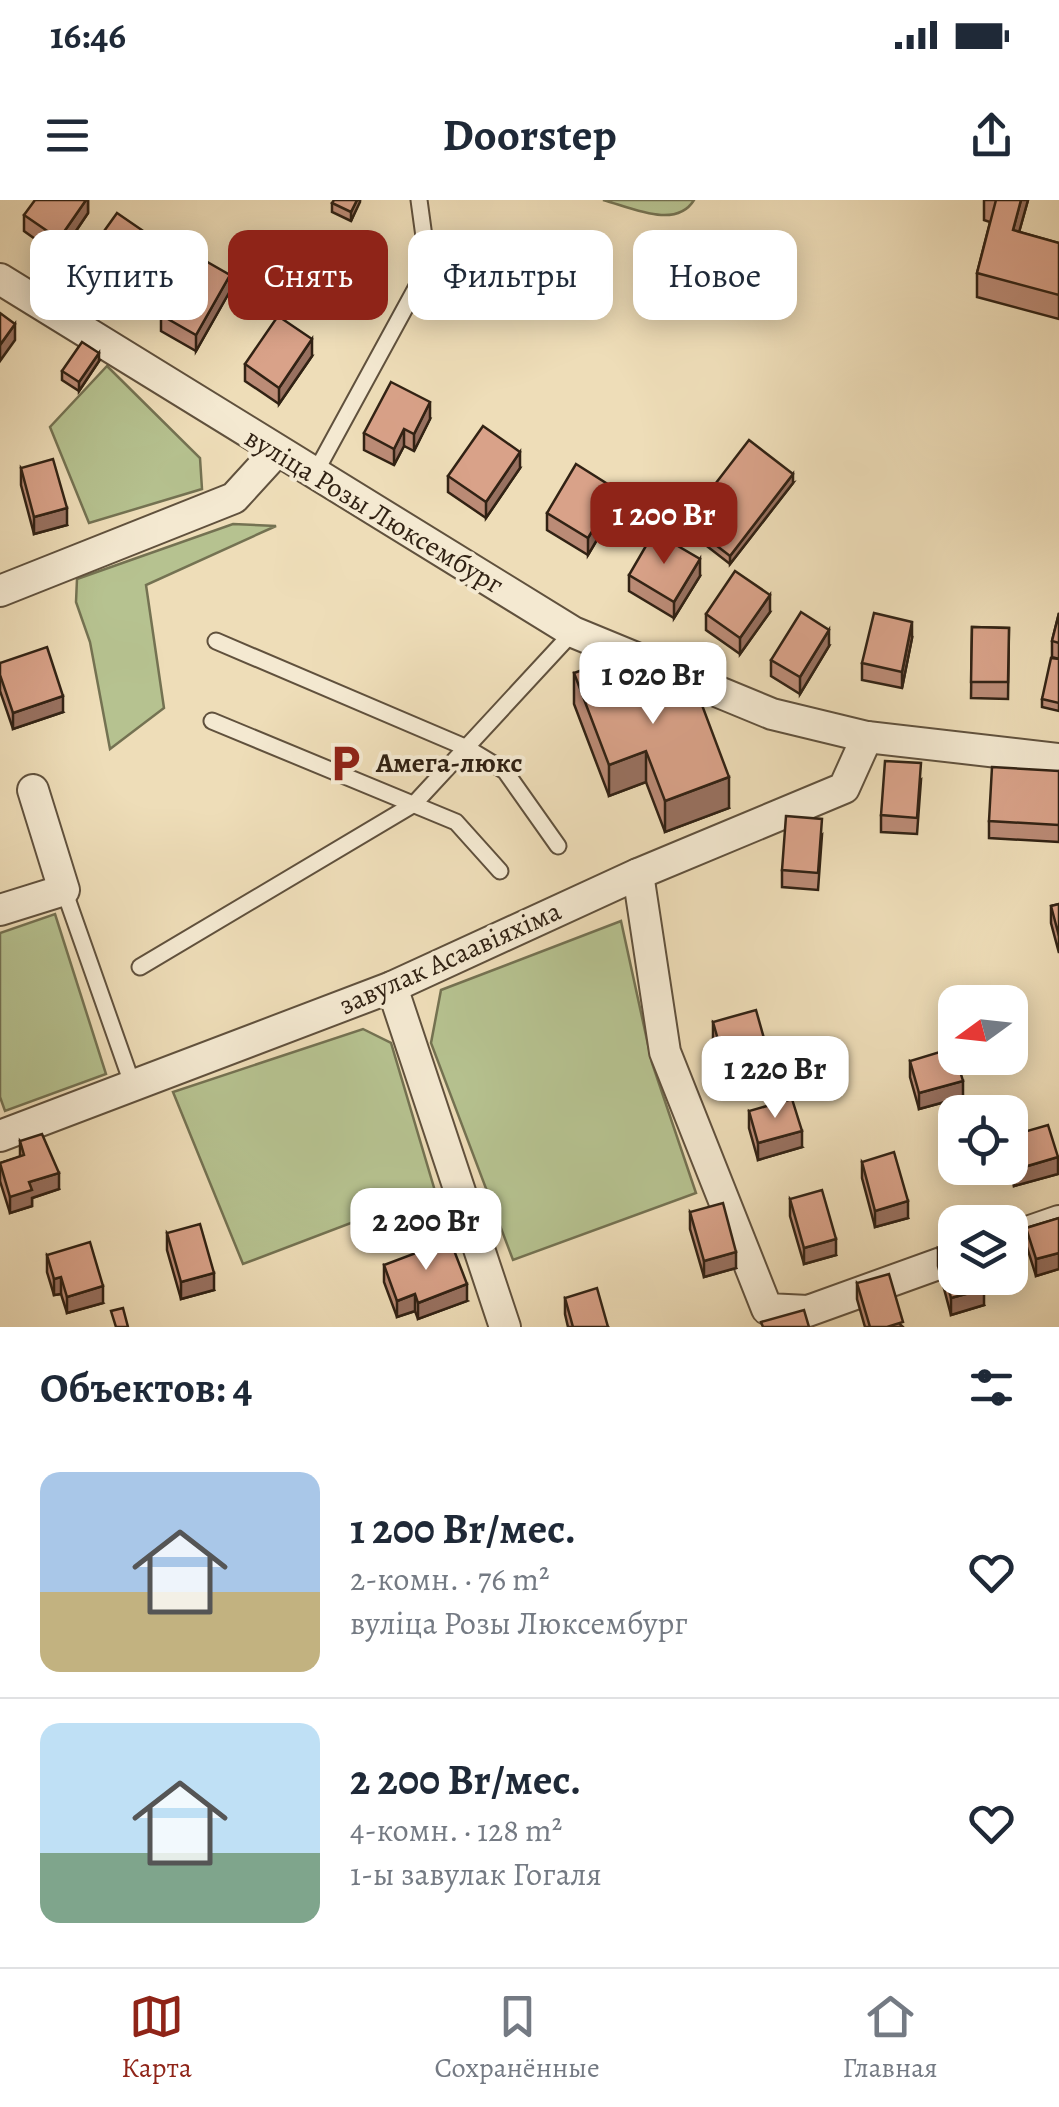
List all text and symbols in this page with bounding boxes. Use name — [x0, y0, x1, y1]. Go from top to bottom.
text: 16:46 — [50, 9, 126, 61]
text: Doorstep — [442, 104, 617, 166]
icon: menu — [40, 108, 95, 163]
icon: share — [964, 108, 1019, 163]
chip: Купить — [30, 230, 208, 320]
chip: Снять — [228, 230, 388, 320]
chip: Фильтры — [408, 230, 613, 320]
chip: Новое — [633, 230, 797, 320]
street label: вуліца Розы Люксембург — [238, 419, 511, 604]
pin: 1 200 Br — [561, 482, 767, 567]
text: 1 200 Br — [612, 492, 716, 536]
pin: 1 020 Br — [550, 642, 756, 727]
text: 1 020 Br — [601, 652, 705, 696]
parking icon: Амега-люкс — [325, 742, 367, 784]
place label: Амега-люкс — [375, 744, 523, 782]
street label: завулак Асаавіяхіма — [333, 892, 567, 1024]
north arrow — [938, 985, 1028, 1075]
map controls — [938, 985, 1028, 1295]
pin: 1 220 Br — [672, 1036, 878, 1121]
text: 1 220 Br — [724, 1046, 826, 1090]
button: locate — [938, 1095, 1028, 1185]
pin: 2 200 Br — [323, 1188, 529, 1273]
text: 2 200 Br — [372, 1198, 480, 1242]
button: layers — [938, 1205, 1028, 1295]
text: Объектов: 4 — [40, 1359, 252, 1416]
icon: filters — [964, 1360, 1019, 1415]
text: 1 200 Br/мес. — [350, 1500, 576, 1557]
icon: home — [120, 1512, 240, 1632]
icon: heart — [964, 1545, 1019, 1600]
text: 2-комн. · 76 m² — [350, 1557, 549, 1601]
text: вуліца Розы Люксембург — [350, 1601, 688, 1645]
text: 2 200 Br/мес. — [350, 1751, 581, 1808]
icon: home — [120, 1763, 240, 1883]
icon: heart — [964, 1796, 1019, 1851]
text: 4-комн. · 128 m² — [350, 1808, 562, 1852]
text: 1-ы завулак Гогаля — [350, 1852, 602, 1896]
tab: Карта — [121, 1989, 192, 2087]
tab: Сохранённые — [435, 1989, 600, 2087]
tab: Главная — [842, 1989, 938, 2087]

